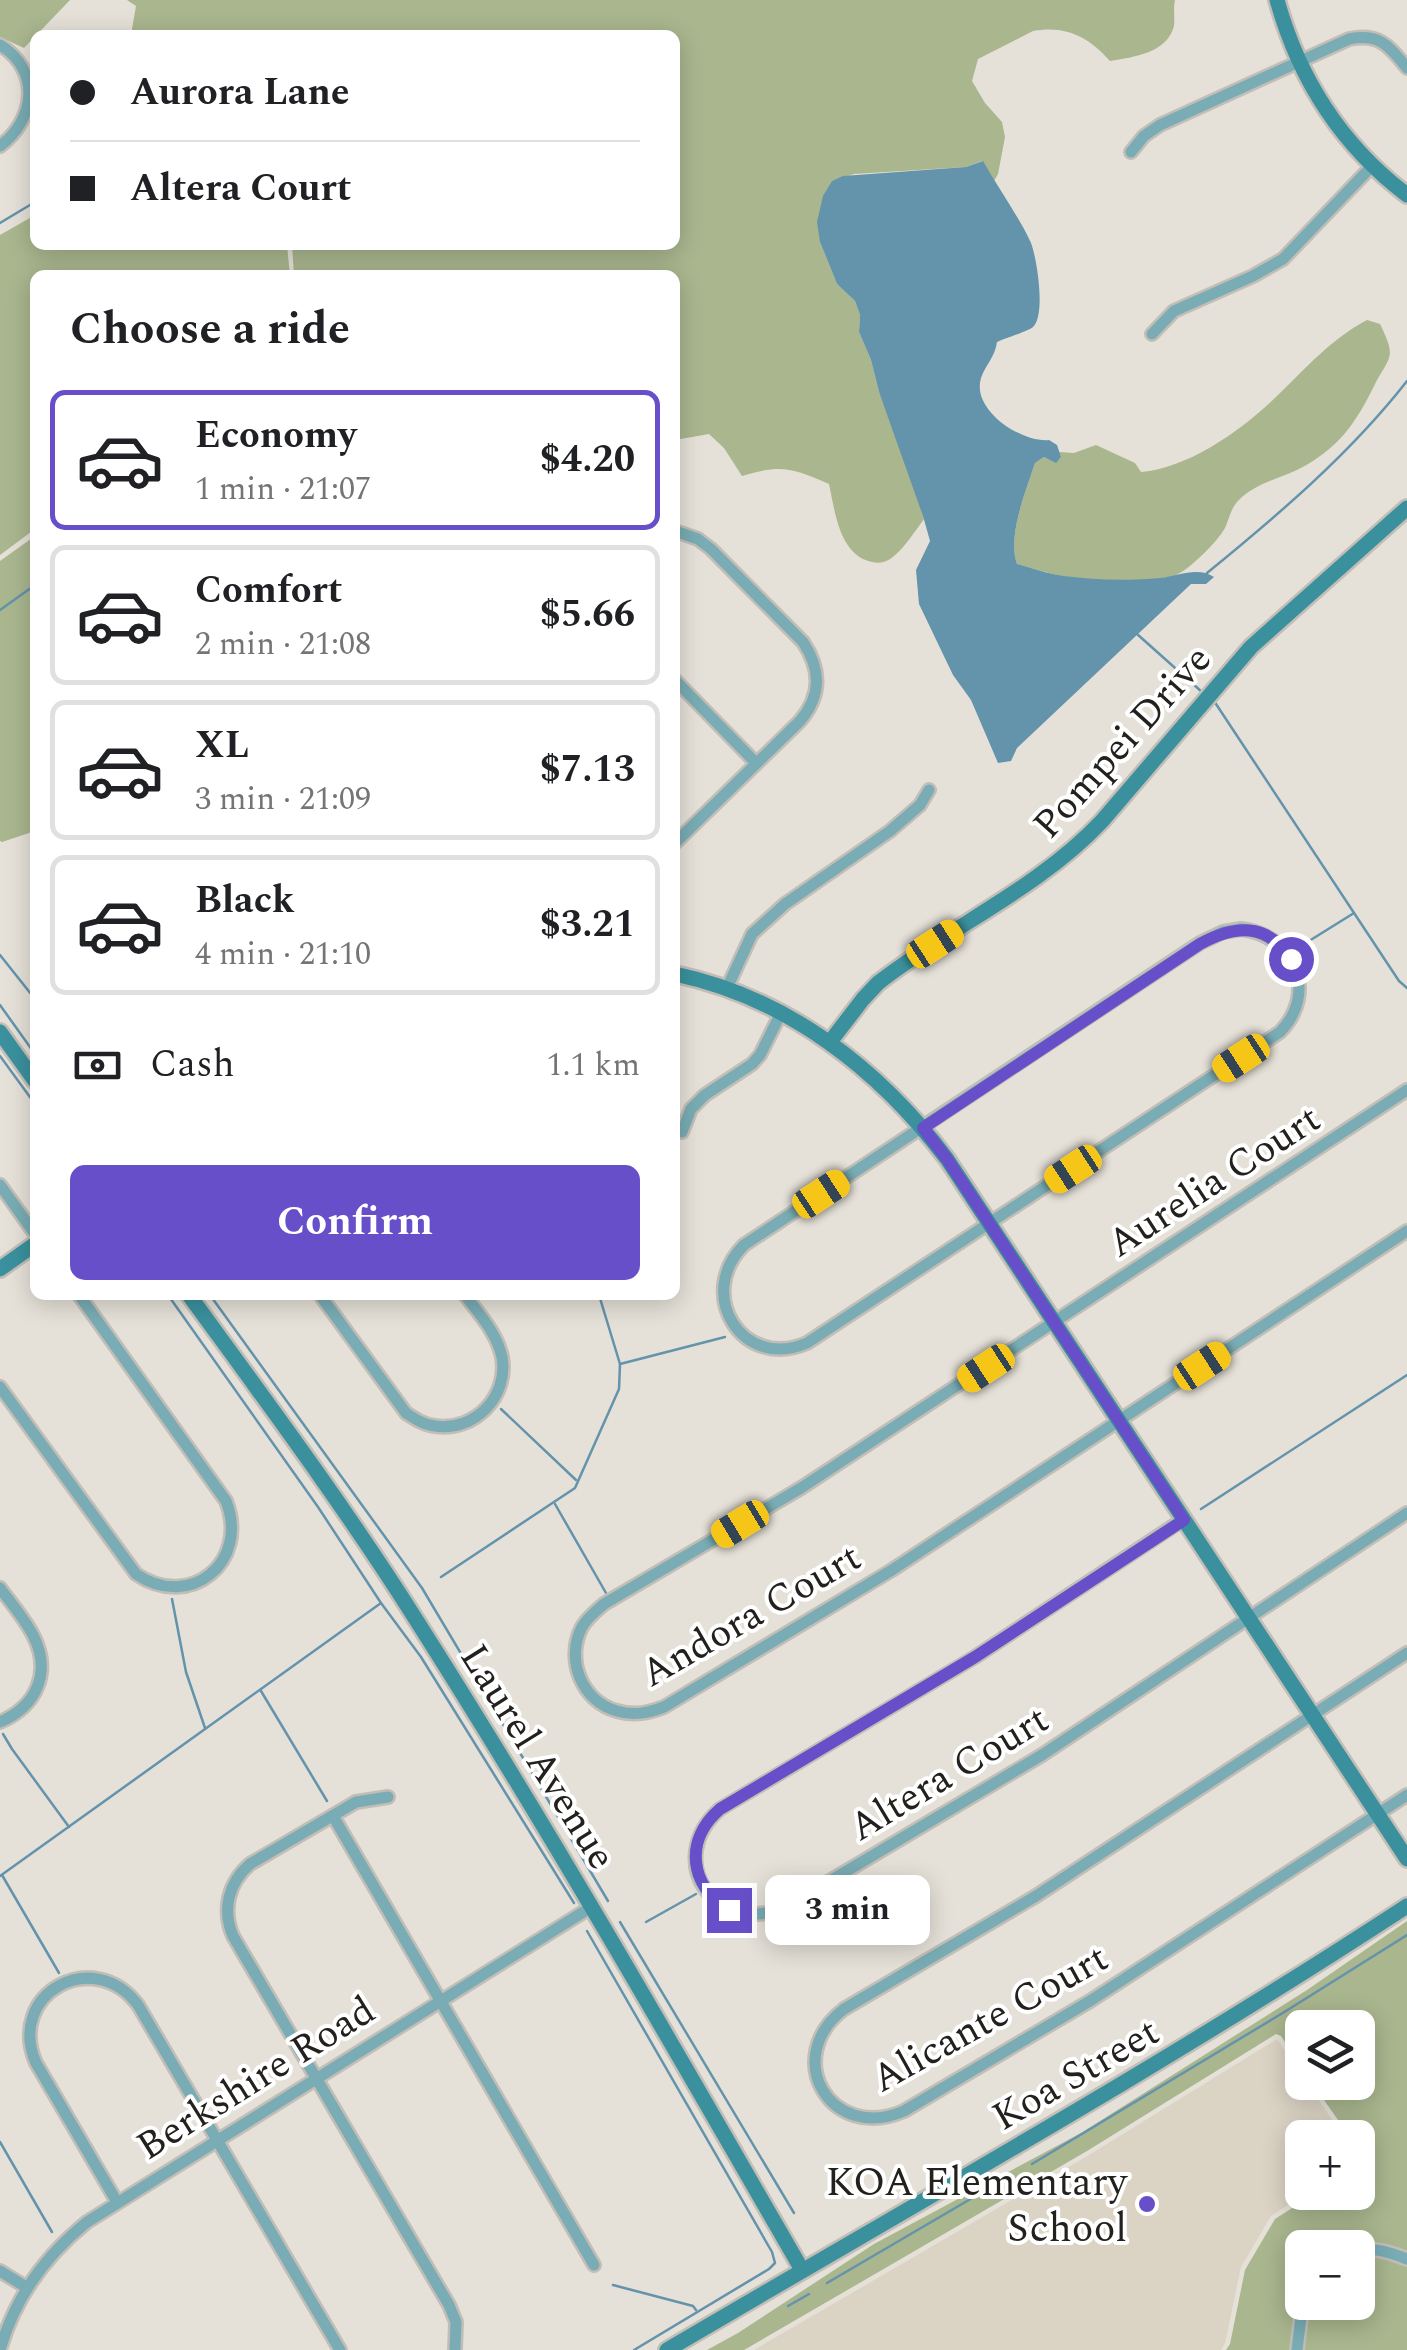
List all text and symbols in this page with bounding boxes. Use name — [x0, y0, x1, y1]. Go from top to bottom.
text: Aurora Lane — [130, 64, 350, 122]
text: Altera Court — [130, 160, 351, 218]
text: Choose a ride — [70, 295, 350, 364]
text: Economy — [195, 407, 356, 465]
icon: car — [75, 415, 165, 505]
text: $4.20 — [540, 431, 635, 489]
text: 1 min · 21:07 — [195, 465, 371, 514]
text: Comfort — [195, 562, 342, 620]
icon: car — [75, 570, 165, 660]
text: $5.66 — [540, 586, 635, 644]
text: 2 min · 21:08 — [195, 620, 371, 669]
street label: Pompei Drive — [1019, 632, 1227, 854]
text: XL — [195, 717, 249, 775]
icon: car — [75, 725, 165, 815]
text: $7.13 — [540, 741, 635, 799]
text: 3 min · 21:09 — [195, 775, 371, 824]
text: Black — [195, 872, 295, 930]
icon: car — [75, 880, 165, 970]
text: $3.21 — [540, 896, 635, 954]
car — [902, 915, 968, 973]
text: 4 min · 21:10 — [195, 930, 371, 979]
route start — [1269, 937, 1314, 982]
car — [1208, 1029, 1274, 1087]
text: Cash — [150, 1036, 235, 1094]
icon: cash — [70, 1038, 125, 1093]
text: 1.1 km — [547, 1041, 640, 1090]
street label: Aurelia Court — [1095, 1090, 1333, 1274]
car — [1040, 1140, 1106, 1198]
button: Confirm — [70, 1165, 640, 1280]
car — [788, 1165, 854, 1223]
car — [1169, 1337, 1235, 1395]
car — [953, 1339, 1019, 1397]
car — [707, 1496, 773, 1552]
street label: Andora Court — [629, 1528, 873, 1704]
street label: Laurel Avenue — [443, 1632, 631, 1882]
street label: Altera Court — [838, 1690, 1061, 1858]
callout: 3 min — [764, 1875, 929, 1945]
text: 3 min — [805, 1885, 890, 1934]
route end — [707, 1888, 752, 1933]
street label: Alicante Court — [861, 1929, 1120, 2110]
street label: Berkshire Road — [125, 1981, 388, 2177]
street label: Koa Street — [981, 2003, 1171, 2148]
map controls — [1285, 2010, 1375, 2320]
button: layers — [1285, 2010, 1375, 2100]
button: + — [1285, 2120, 1375, 2210]
place label: KOA Elementary School — [826, 2153, 1129, 2260]
marker: KOA Elementary School — [1136, 2193, 1158, 2215]
button: − — [1285, 2230, 1375, 2320]

